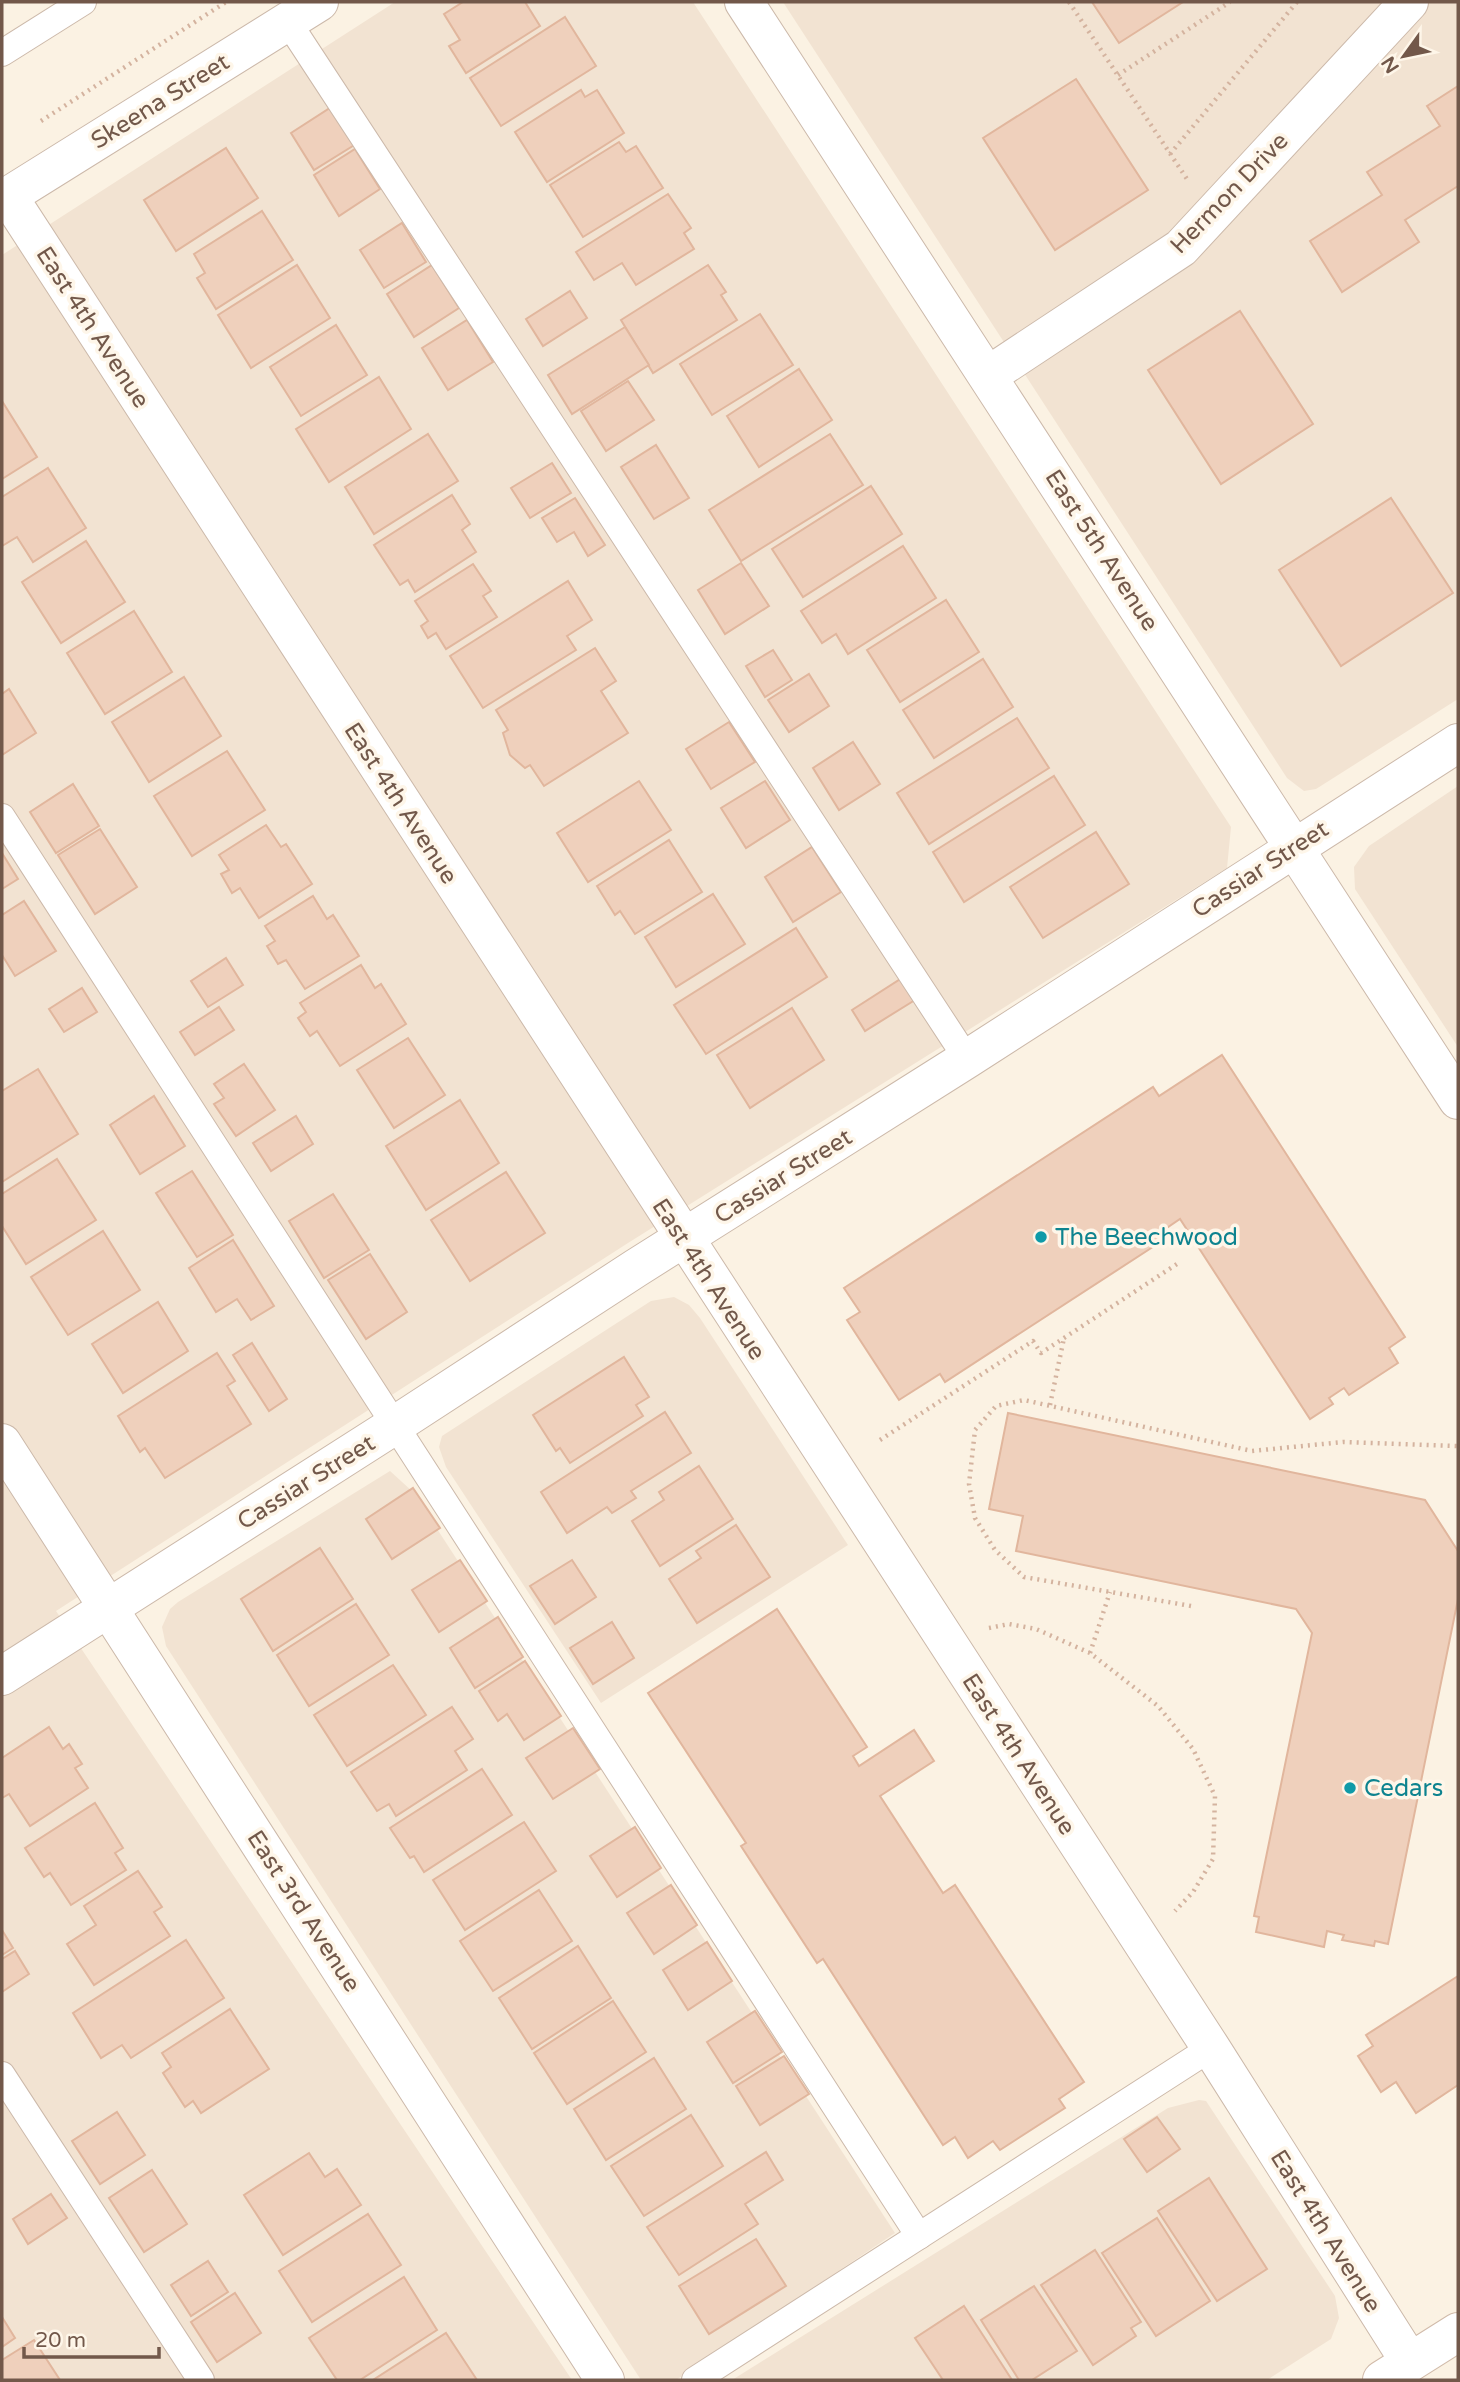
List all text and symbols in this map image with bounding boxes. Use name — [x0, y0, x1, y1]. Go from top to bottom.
north arrow — [1369, 21, 1439, 91]
street label: Skeena Street — [86, 47, 235, 155]
text: N — [1377, 52, 1404, 77]
street label: Hermon Drive — [1164, 127, 1294, 260]
street label: East 4th Avenue — [30, 241, 156, 413]
street label: East 5th Avenue — [1039, 464, 1165, 636]
street label: East 4th Avenue — [338, 717, 464, 889]
street label: Cassiar Street — [1187, 815, 1334, 924]
street label: Cassiar Street — [709, 1123, 857, 1230]
street label: East 4th Avenue — [646, 1193, 772, 1365]
place label: The Beechwood — [1055, 1223, 1238, 1252]
marker: The Beechwood — [1033, 1229, 1049, 1245]
street label: Cassiar Street — [232, 1429, 380, 1536]
street label: East 4th Avenue — [956, 1668, 1082, 1840]
place label: Cedars — [1364, 1774, 1443, 1803]
marker: Cedars — [1342, 1780, 1358, 1796]
street label: East 3rd Avenue — [241, 1825, 367, 1997]
street label: East 4th Avenue — [1264, 2145, 1387, 2318]
scale bar — [24, 2316, 159, 2360]
text: 20 m — [35, 2328, 86, 2353]

